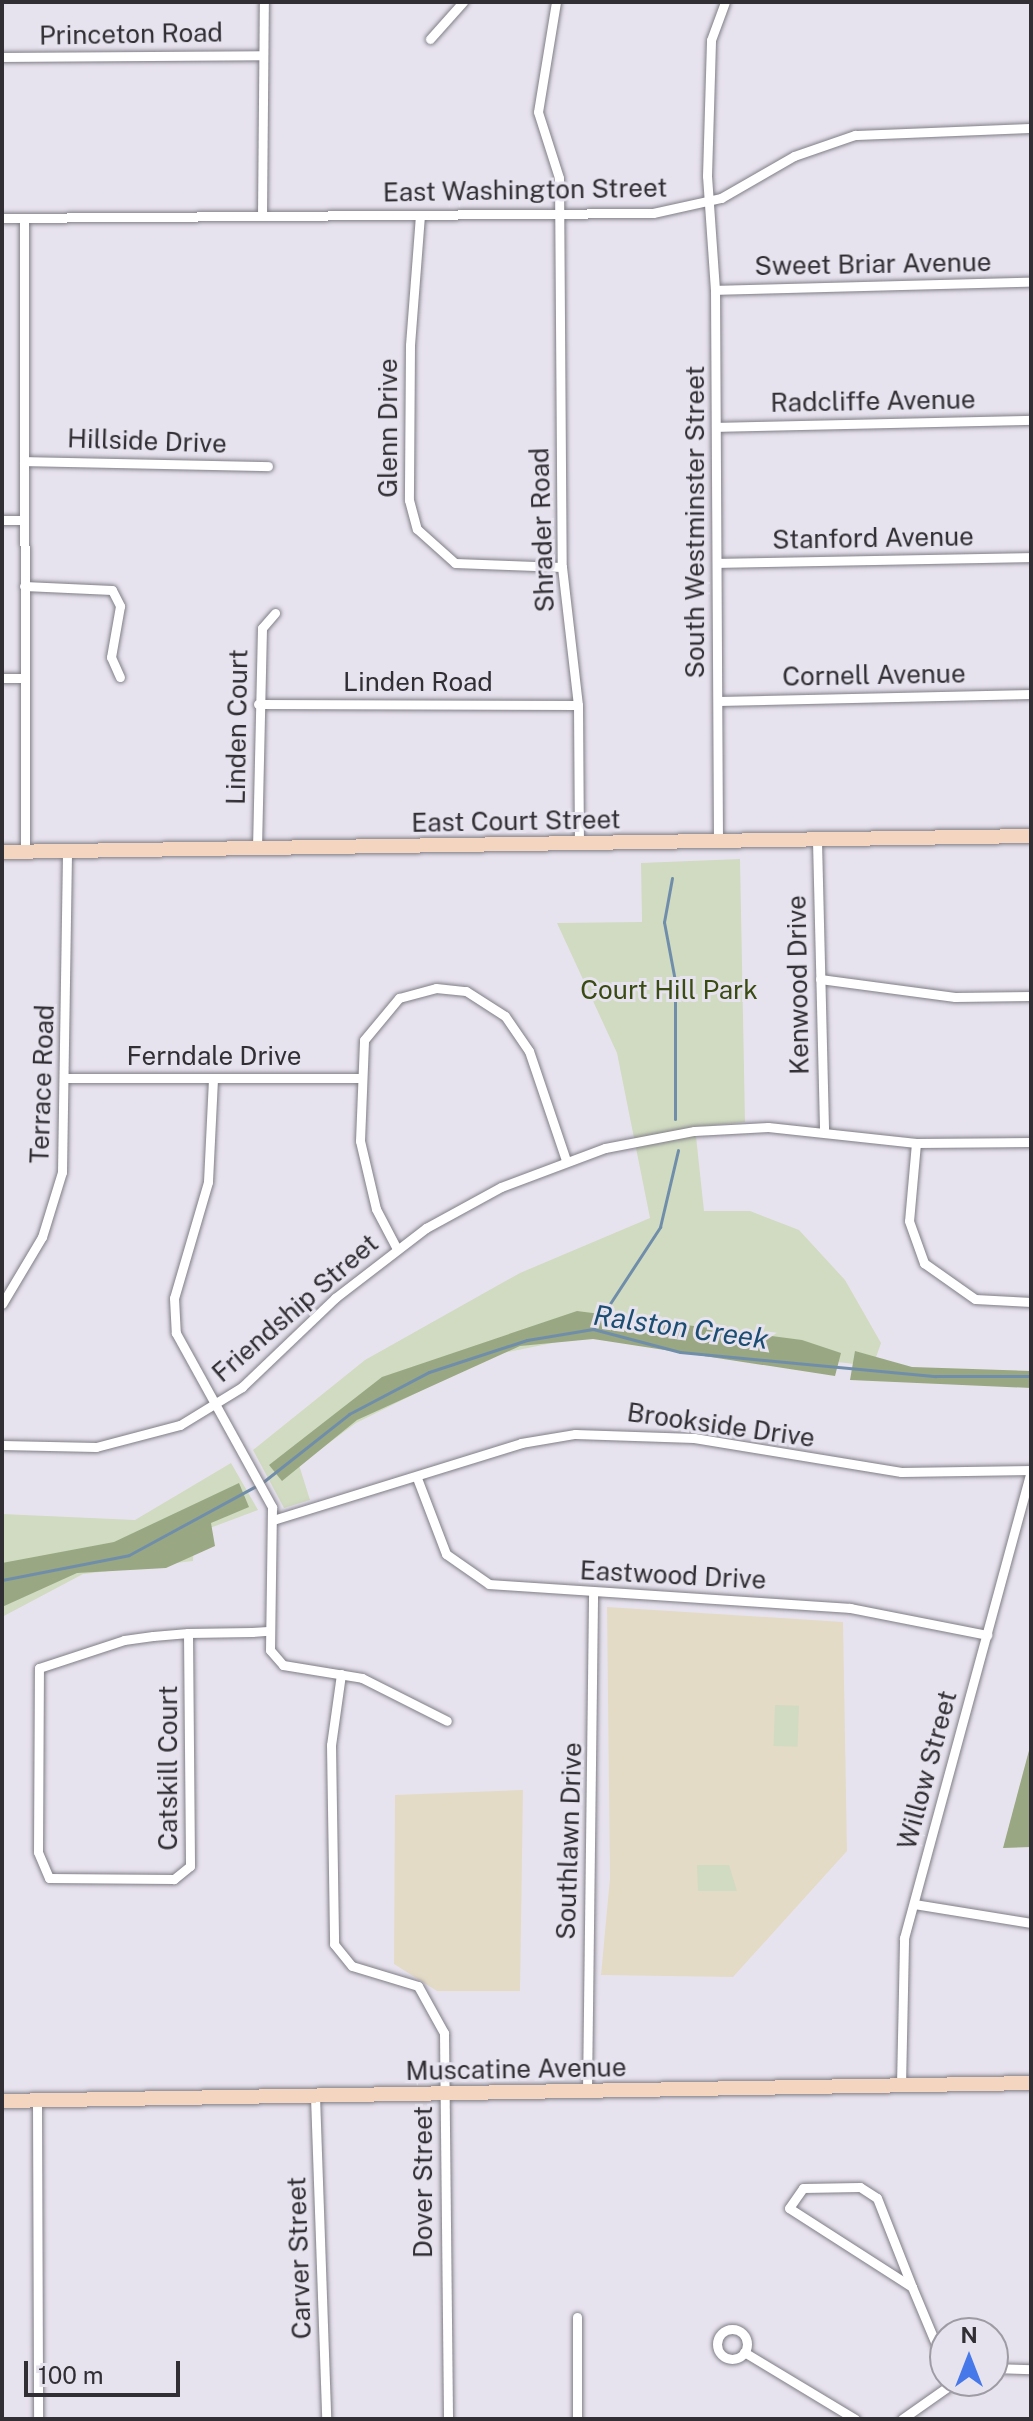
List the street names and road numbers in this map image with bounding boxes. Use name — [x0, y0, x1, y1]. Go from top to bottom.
street label: Princeton Road — [39, 17, 223, 51]
street label: East Washington Street — [382, 172, 668, 208]
street label: Sweet Briar Avenue — [754, 246, 992, 282]
street label: Glenn Drive — [372, 358, 404, 498]
street label: South Westminster Street — [679, 365, 711, 679]
street label: Radcliffe Avenue — [770, 384, 976, 418]
street label: Hillside Drive — [67, 423, 227, 459]
street label: Shrader Road — [524, 447, 560, 613]
street label: Stanford Avenue — [772, 521, 974, 555]
street label: Linden Court — [220, 649, 254, 805]
street label: Cornell Avenue — [782, 658, 966, 692]
street label: Linden Road — [343, 666, 493, 698]
street label: East Court Street — [411, 804, 621, 838]
street label: Kenwood Drive — [781, 895, 815, 1075]
street label: Terrace Road — [24, 1004, 60, 1164]
street label: Ferndale Drive — [126, 1040, 302, 1072]
street label: Friendship Street — [206, 1227, 384, 1389]
street label: Brookside Drive — [625, 1396, 817, 1454]
street label: Eastwood Drive — [579, 1555, 767, 1595]
street label: Catskill Court — [152, 1685, 184, 1851]
street label: Willow Street — [891, 1687, 963, 1853]
street label: Southlawn Drive — [550, 1742, 588, 1940]
street label: Muscatine Avenue — [405, 2051, 627, 2087]
street label: Dover Street — [407, 2106, 439, 2258]
street label: Carver Street — [281, 2176, 317, 2340]

